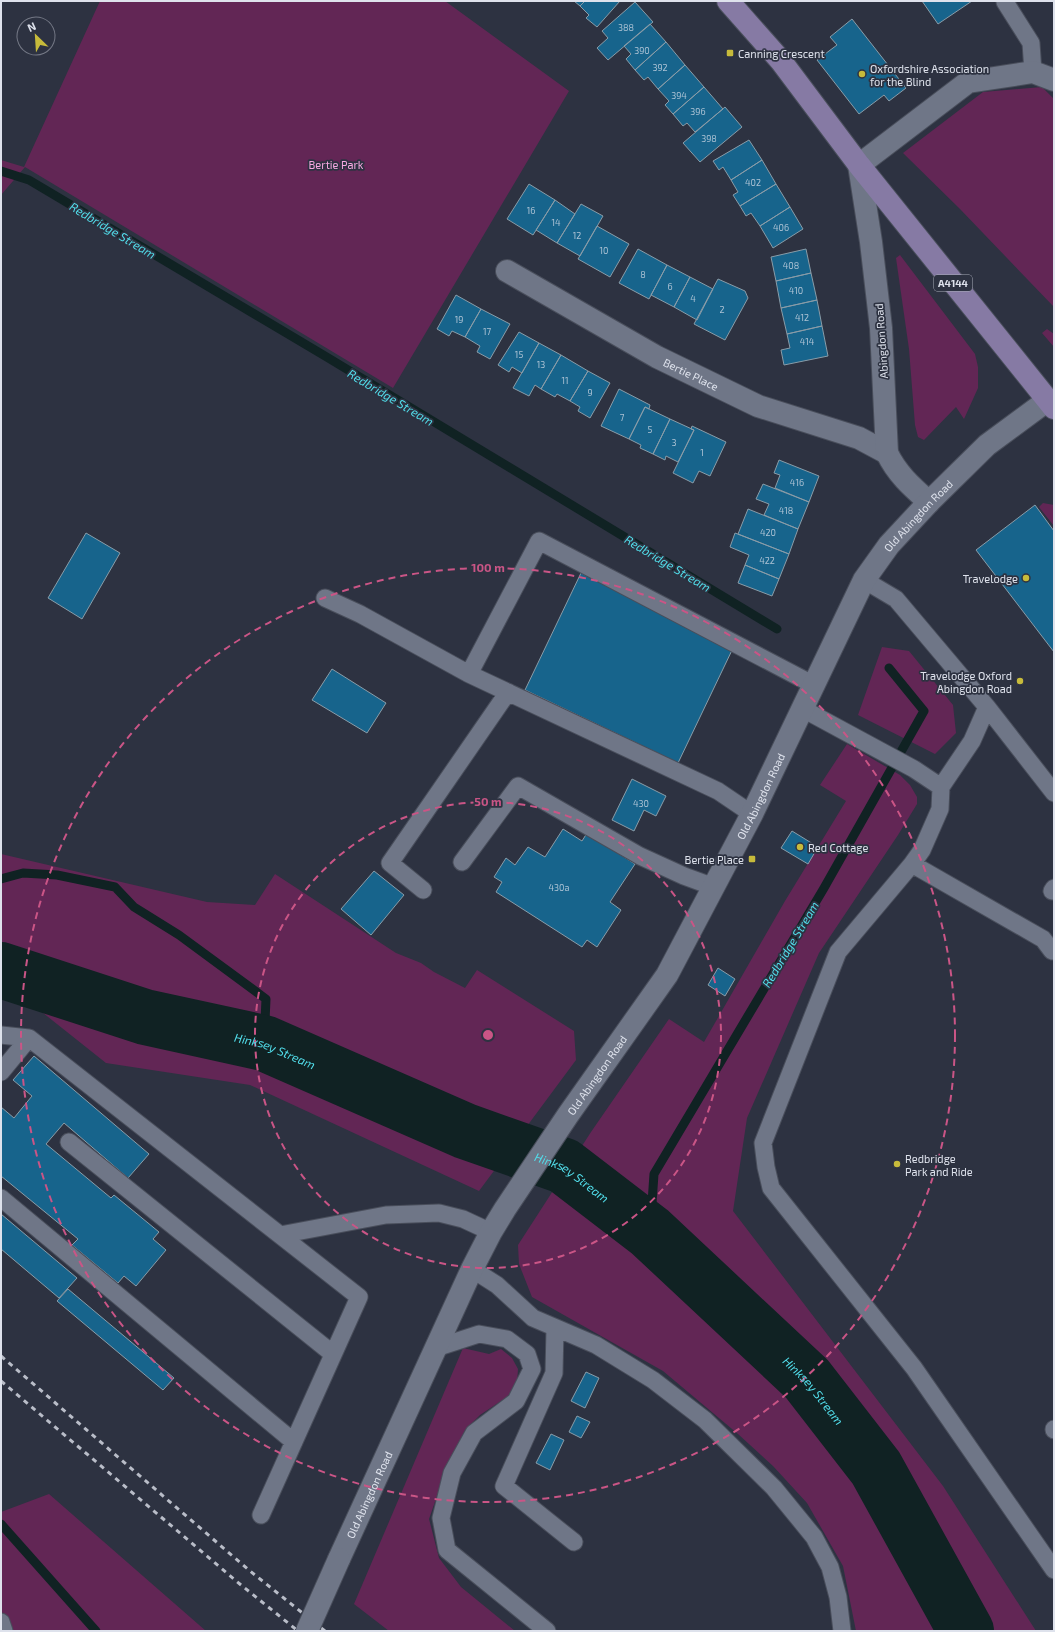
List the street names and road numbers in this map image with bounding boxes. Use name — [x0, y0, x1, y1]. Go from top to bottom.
road number: A4144 — [934, 275, 972, 291]
street label: Abingdon Road — [872, 303, 890, 379]
street label: Bertie Place — [662, 355, 721, 393]
street label: Old Abingdon Road — [880, 477, 955, 554]
street label: Old Abingdon Road — [733, 751, 787, 841]
street label: Old Abingdon Road — [564, 1033, 629, 1117]
street label: Old Abingdon Road — [343, 1449, 394, 1540]

